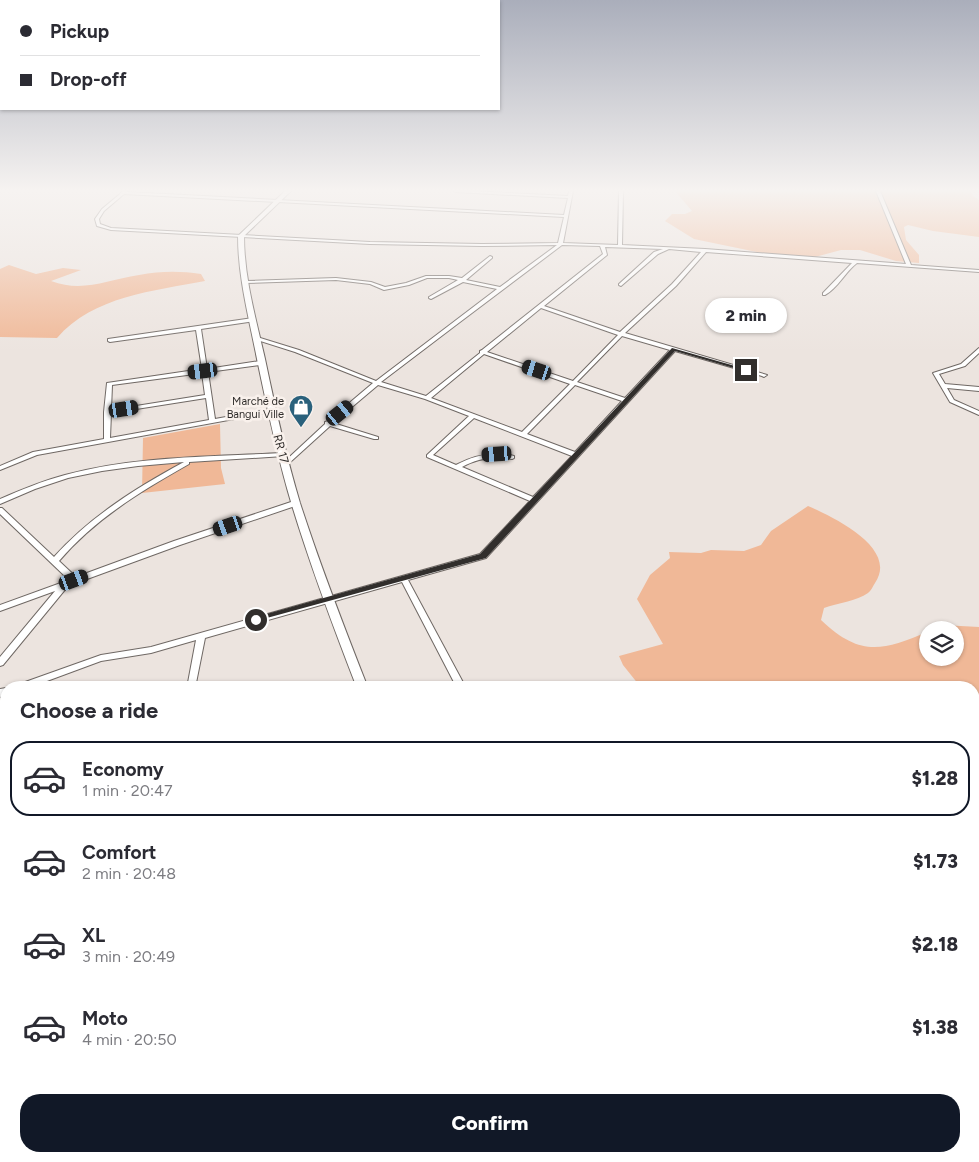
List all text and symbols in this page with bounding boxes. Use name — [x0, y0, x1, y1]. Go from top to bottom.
text: Pickup — [50, 20, 109, 43]
text: Drop-off — [50, 68, 127, 91]
callout: 2 min — [705, 298, 787, 332]
text: 2 min — [726, 306, 766, 325]
car — [520, 358, 553, 382]
route end — [735, 359, 757, 381]
car — [187, 362, 218, 380]
shop icon: Marché de Bangui Ville — [288, 394, 314, 428]
place label: Marché de Bangui Ville — [227, 395, 284, 421]
car — [323, 398, 356, 428]
car — [108, 399, 139, 419]
street label: RR 17 — [270, 433, 292, 466]
car — [481, 445, 512, 463]
car — [211, 514, 244, 538]
car — [57, 568, 90, 592]
route start — [245, 609, 267, 631]
map controls — [919, 621, 964, 666]
button: layers — [919, 621, 964, 666]
text: Choose a ride — [20, 697, 158, 724]
icon: car — [22, 756, 67, 801]
text: Economy — [82, 758, 164, 781]
text: $1.28 — [912, 767, 958, 790]
text: 1 min · 20:47 — [82, 781, 173, 800]
icon: car — [22, 839, 67, 884]
text: Comfort — [82, 841, 157, 864]
text: $1.73 — [913, 850, 958, 873]
text: 2 min · 20:48 — [82, 864, 176, 883]
icon: car — [22, 922, 67, 967]
text: XL — [82, 924, 105, 947]
text: $2.18 — [912, 933, 958, 956]
text: 3 min · 20:49 — [82, 947, 175, 966]
icon: car — [22, 1005, 67, 1050]
text: Moto — [82, 1007, 128, 1030]
text: $1.38 — [912, 1016, 958, 1039]
text: 4 min · 20:50 — [82, 1030, 177, 1049]
button: Confirm — [20, 1094, 960, 1152]

